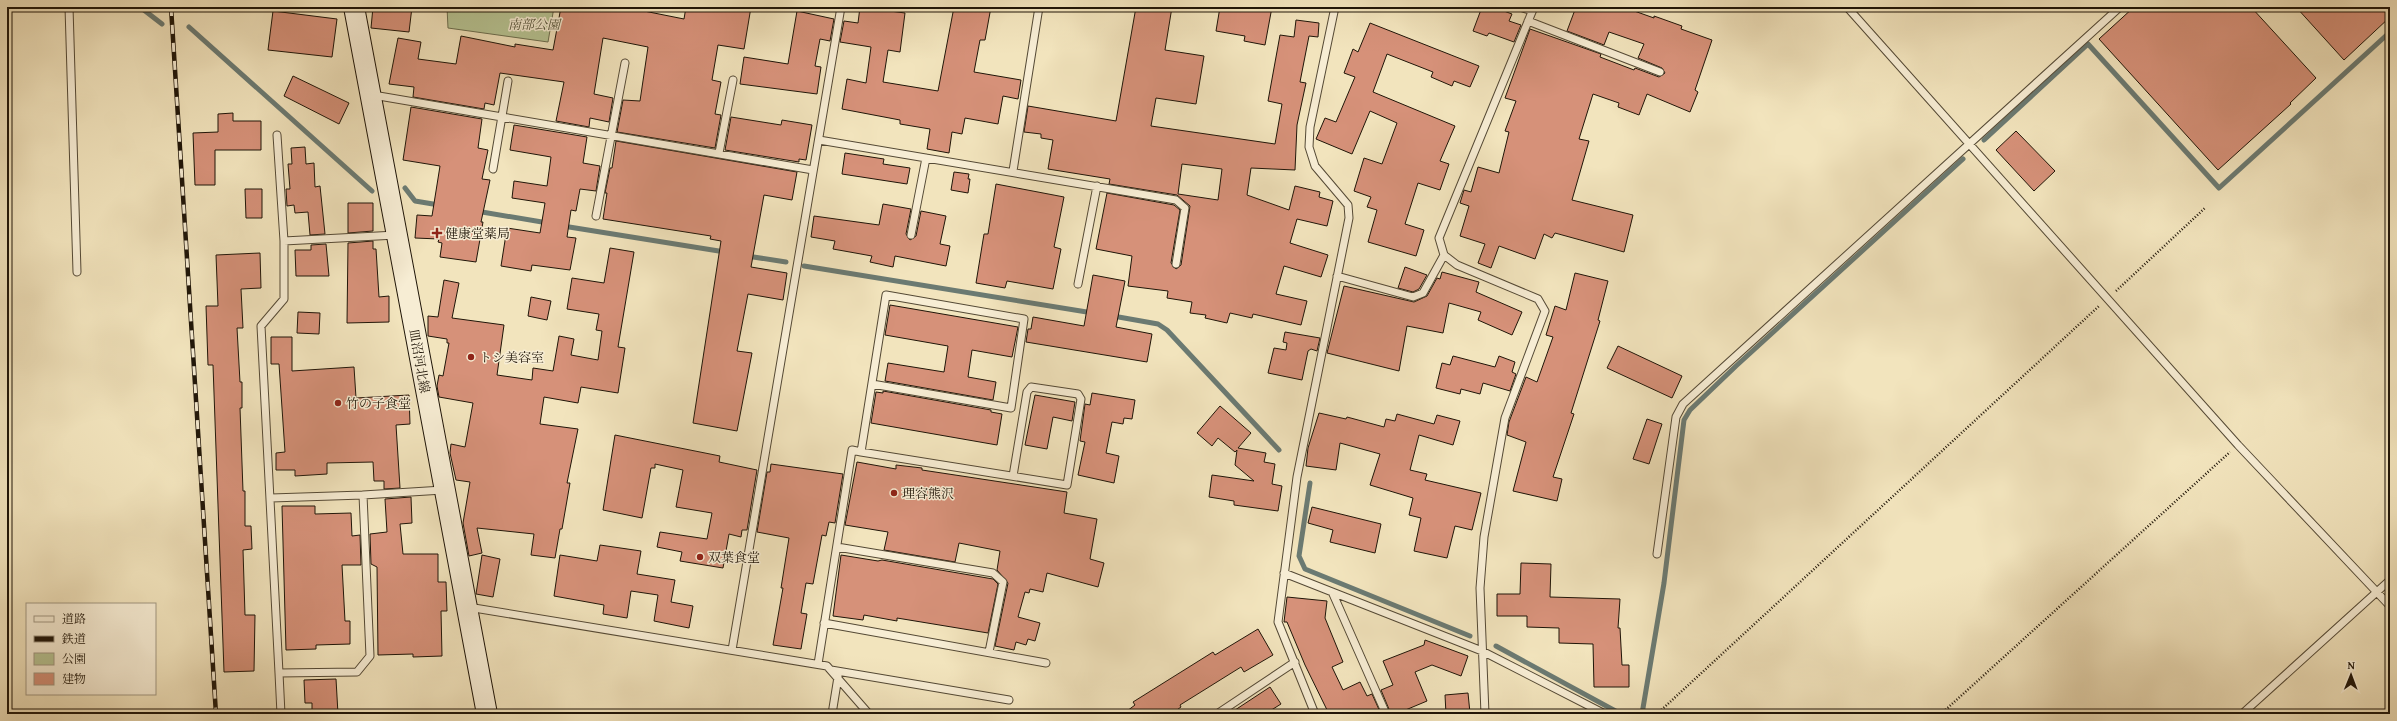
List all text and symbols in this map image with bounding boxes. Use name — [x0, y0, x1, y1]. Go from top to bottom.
park label: 南部公園 — [508, 15, 562, 34]
place label: 健康堂薬局 — [445, 224, 510, 243]
marker: 健康堂薬局 — [432, 228, 442, 238]
street label: 皿沼河北線 — [405, 327, 435, 395]
place label: トシ美容室 — [479, 348, 544, 367]
marker: トシ美容室 — [466, 352, 476, 362]
place label: 竹の子食堂 — [346, 394, 411, 413]
marker: 竹の子食堂 — [333, 398, 343, 408]
place label: 理容熊沢 — [902, 484, 954, 503]
marker: 理容熊沢 — [889, 488, 899, 498]
place label: 双葉食堂 — [708, 548, 760, 567]
marker: 双葉食堂 — [695, 552, 705, 562]
legend — [26, 603, 156, 695]
text: 道路 — [62, 610, 86, 627]
text: 鉄道 — [61, 630, 86, 647]
text: 公園 — [62, 650, 86, 667]
north arrow — [2331, 655, 2371, 695]
text: N — [2347, 657, 2356, 673]
text: 建物 — [62, 670, 86, 687]

